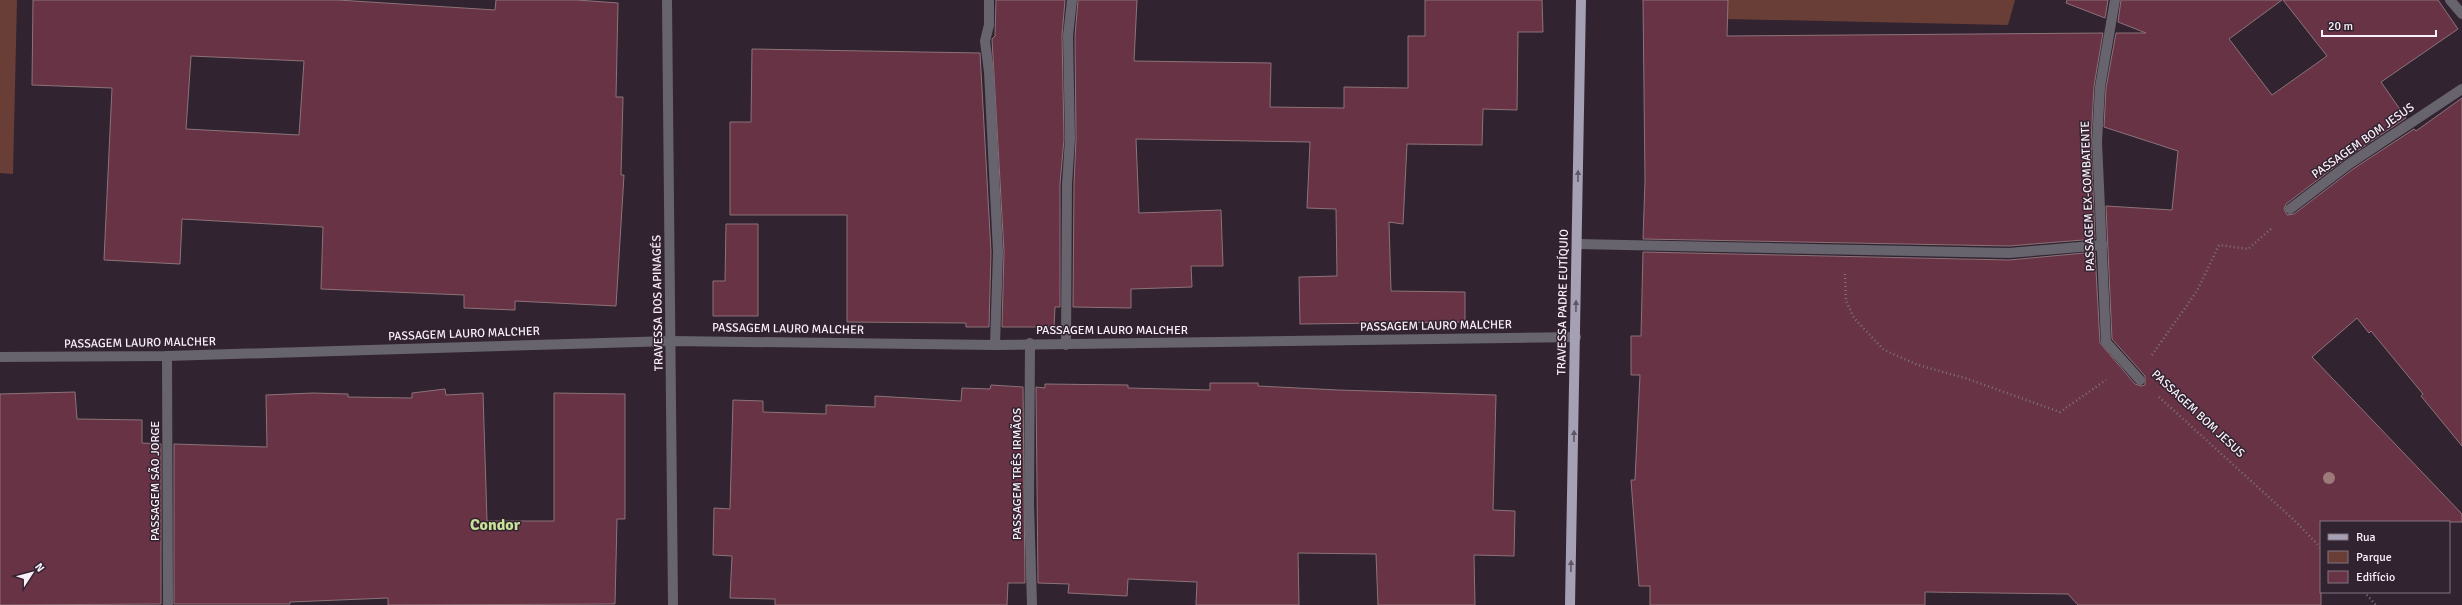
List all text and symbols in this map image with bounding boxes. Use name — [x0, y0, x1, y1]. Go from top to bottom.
scale bar — [2322, 12, 2436, 38]
text: 20 m — [2328, 19, 2353, 34]
street label: PASSAGEM BOM JESUS — [2309, 100, 2417, 182]
street label: PASSAGEM EX-COMBATENTE — [2078, 120, 2098, 272]
one-way arrow — [1575, 169, 1581, 182]
street label: TRAVESSA PADRE EUTÍQUIO — [1554, 229, 1572, 375]
street label: TRAVESSA DOS APINAGÉS — [649, 235, 667, 371]
one-way arrow — [1573, 299, 1579, 312]
street label: PASSAGEM LAURO MALCHER — [1360, 317, 1512, 335]
street label: PASSAGEM LAURO MALCHER — [712, 320, 864, 338]
street label: PASSAGEM LAURO MALCHER — [1036, 323, 1188, 338]
street label: PASSAGEM LAURO MALCHER — [388, 324, 540, 344]
street label: PASSAGEM LAURO MALCHER — [64, 334, 216, 352]
street label: PASSAGEM BOM JESUS — [2148, 367, 2248, 461]
street label: PASSAGEM TRÊS IRMÃOS — [1010, 408, 1025, 540]
street label: PASSAGEM SÃO JORGE — [148, 421, 163, 541]
one-way arrow — [1571, 429, 1577, 442]
district label: Condor — [470, 515, 521, 535]
legend — [2320, 521, 2450, 593]
text: Rua — [2356, 530, 2376, 545]
text: Parque — [2356, 550, 2392, 565]
north arrow — [12, 553, 52, 593]
one-way arrow — [1568, 559, 1574, 572]
text: N — [32, 560, 47, 574]
text: Edifício — [2356, 570, 2395, 585]

